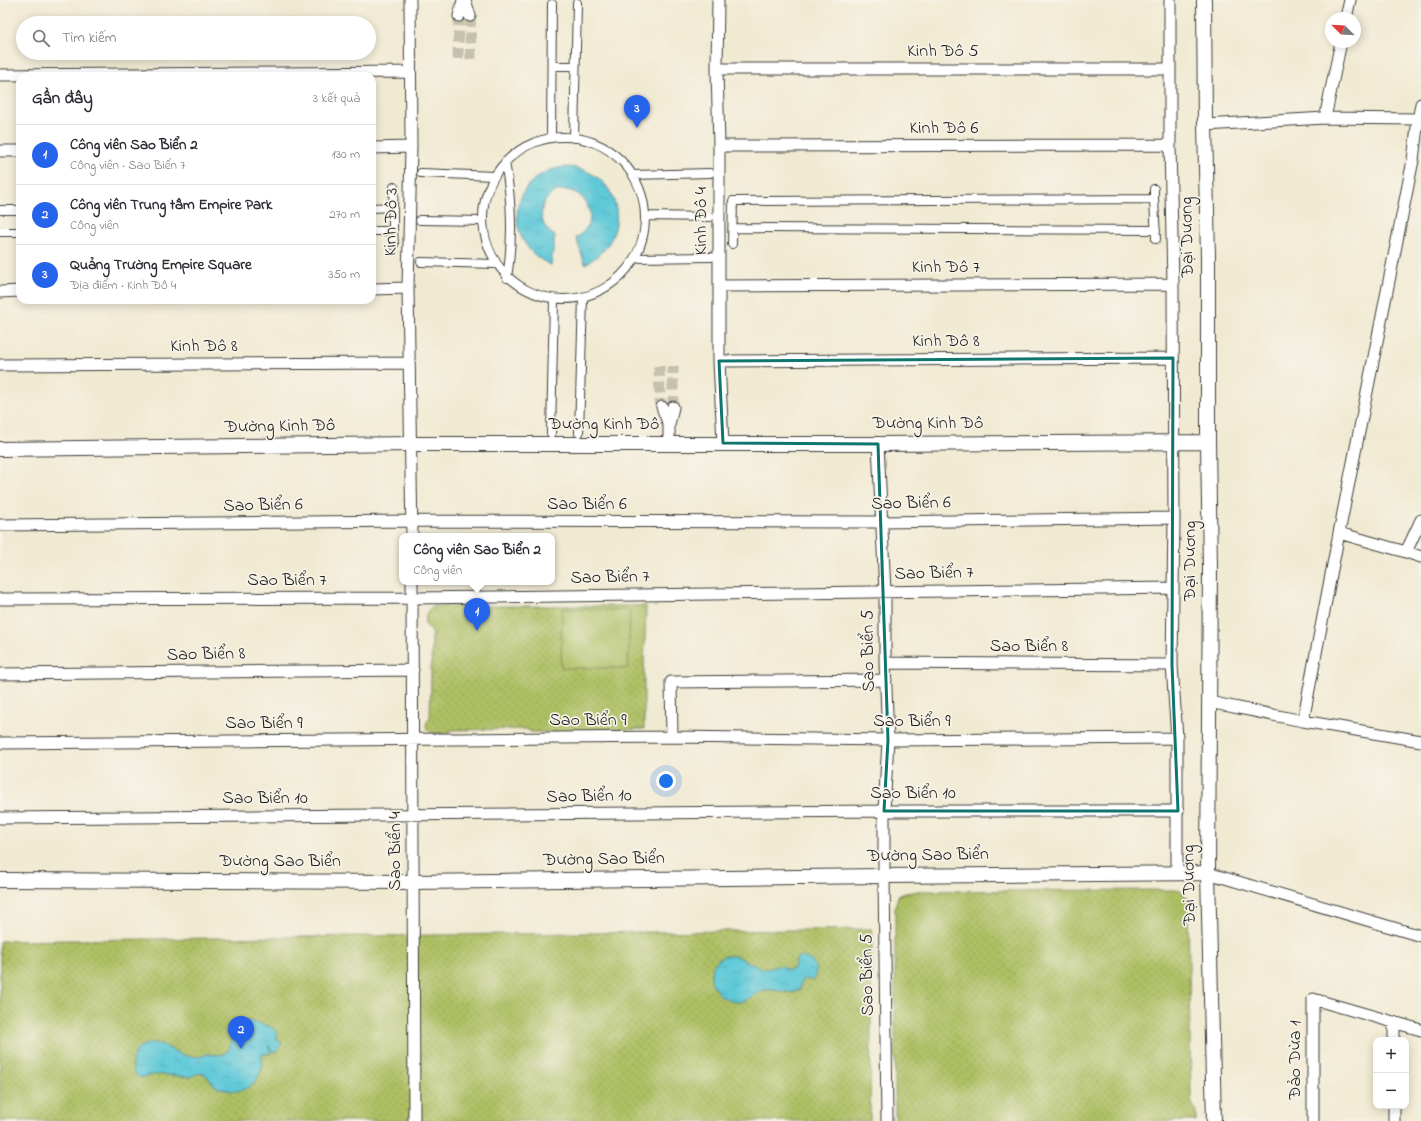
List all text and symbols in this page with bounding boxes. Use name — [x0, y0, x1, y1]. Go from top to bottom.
north arrow — [1325, 12, 1361, 48]
search box — [16, 16, 376, 60]
icon: search — [30, 27, 52, 49]
text: Tìm kiếm — [62, 27, 116, 49]
street label: Kinh Đô 5 — [907, 39, 979, 65]
text: Gần đây — [32, 86, 93, 111]
text: 3 kết quả — [313, 89, 360, 108]
pin: 3 — [624, 95, 650, 128]
street label: Kinh Đô 6 — [910, 116, 979, 142]
text: Công viên Sao Biển 2 — [70, 134, 198, 156]
text: 1 — [43, 145, 47, 164]
text: 130 m — [332, 145, 360, 164]
text: Công viên · Sao Biển 7 — [70, 156, 186, 175]
street label: Kinh Đô 4 — [689, 186, 715, 255]
street label: Kinh Đô 3 — [378, 188, 406, 256]
text: Công viên Trung tâm Empire Park — [70, 194, 272, 216]
street label: Đại Dương — [1174, 197, 1203, 278]
text: 2 — [42, 205, 48, 224]
text: 270 m — [329, 205, 360, 224]
text: Công viên — [70, 216, 119, 235]
text: Quảng Trường Empire Square — [70, 254, 252, 276]
street label: Kinh Đô 7 — [912, 255, 981, 281]
text: 3 — [42, 265, 48, 284]
text: 350 m — [328, 265, 360, 284]
text: Địa điểm · Kinh Đô 4 — [70, 276, 176, 295]
street label: Kinh Đô 8 — [912, 329, 980, 355]
street label: Kinh Đô 8 — [170, 334, 238, 360]
street label: Đường Kinh Đô — [872, 411, 983, 438]
street label: Đường Kinh Đô — [548, 412, 659, 439]
street label: Đường Kinh Đô — [223, 413, 336, 442]
street label: Sao Biển 6 — [871, 490, 951, 518]
street label: Sao Biển 6 — [223, 492, 303, 520]
street label: Sao Biển 6 — [547, 492, 627, 518]
street label: Đại Dương — [1178, 521, 1205, 602]
popup — [399, 533, 555, 585]
text: Công viên Sao Biển 2 — [413, 539, 541, 561]
street label: Sao Biển 7 — [894, 560, 974, 588]
text: Công viên — [413, 561, 462, 580]
street label: Sao Biển 7 — [570, 564, 650, 592]
street label: Sao Biển 7 — [247, 568, 327, 594]
pin: 1 — [464, 598, 490, 631]
street label: Sao Biển 5 — [855, 610, 883, 692]
street label: Sao Biển 8 — [990, 634, 1069, 660]
street label: Sao Biển 8 — [166, 641, 246, 669]
street label: Sao Biển 9 — [549, 708, 627, 734]
street label: Sao Biển 9 — [873, 709, 951, 735]
street label: Sao Biển 9 — [225, 711, 303, 737]
your location — [656, 771, 676, 791]
street label: Sao Biển 10 — [870, 781, 956, 807]
street label: Sao Biển 10 — [546, 783, 632, 811]
street label: Sao Biển 10 — [222, 786, 308, 812]
street label: Sao Biển 4 — [383, 811, 409, 891]
street label: Đường Sao Biển — [866, 842, 989, 871]
street label: Đại Dương — [1176, 845, 1205, 926]
street label: Đường Sao Biển — [542, 846, 665, 875]
street label: Đường Sao Biển — [218, 849, 341, 876]
street label: Sao Biển 5 — [854, 934, 882, 1016]
pin: 2 — [228, 1016, 254, 1049]
street label: Đảo Dừa 1 — [1283, 1020, 1309, 1101]
map controls — [1373, 1037, 1409, 1109]
button: + — [1373, 1037, 1409, 1073]
button: − — [1373, 1073, 1409, 1109]

